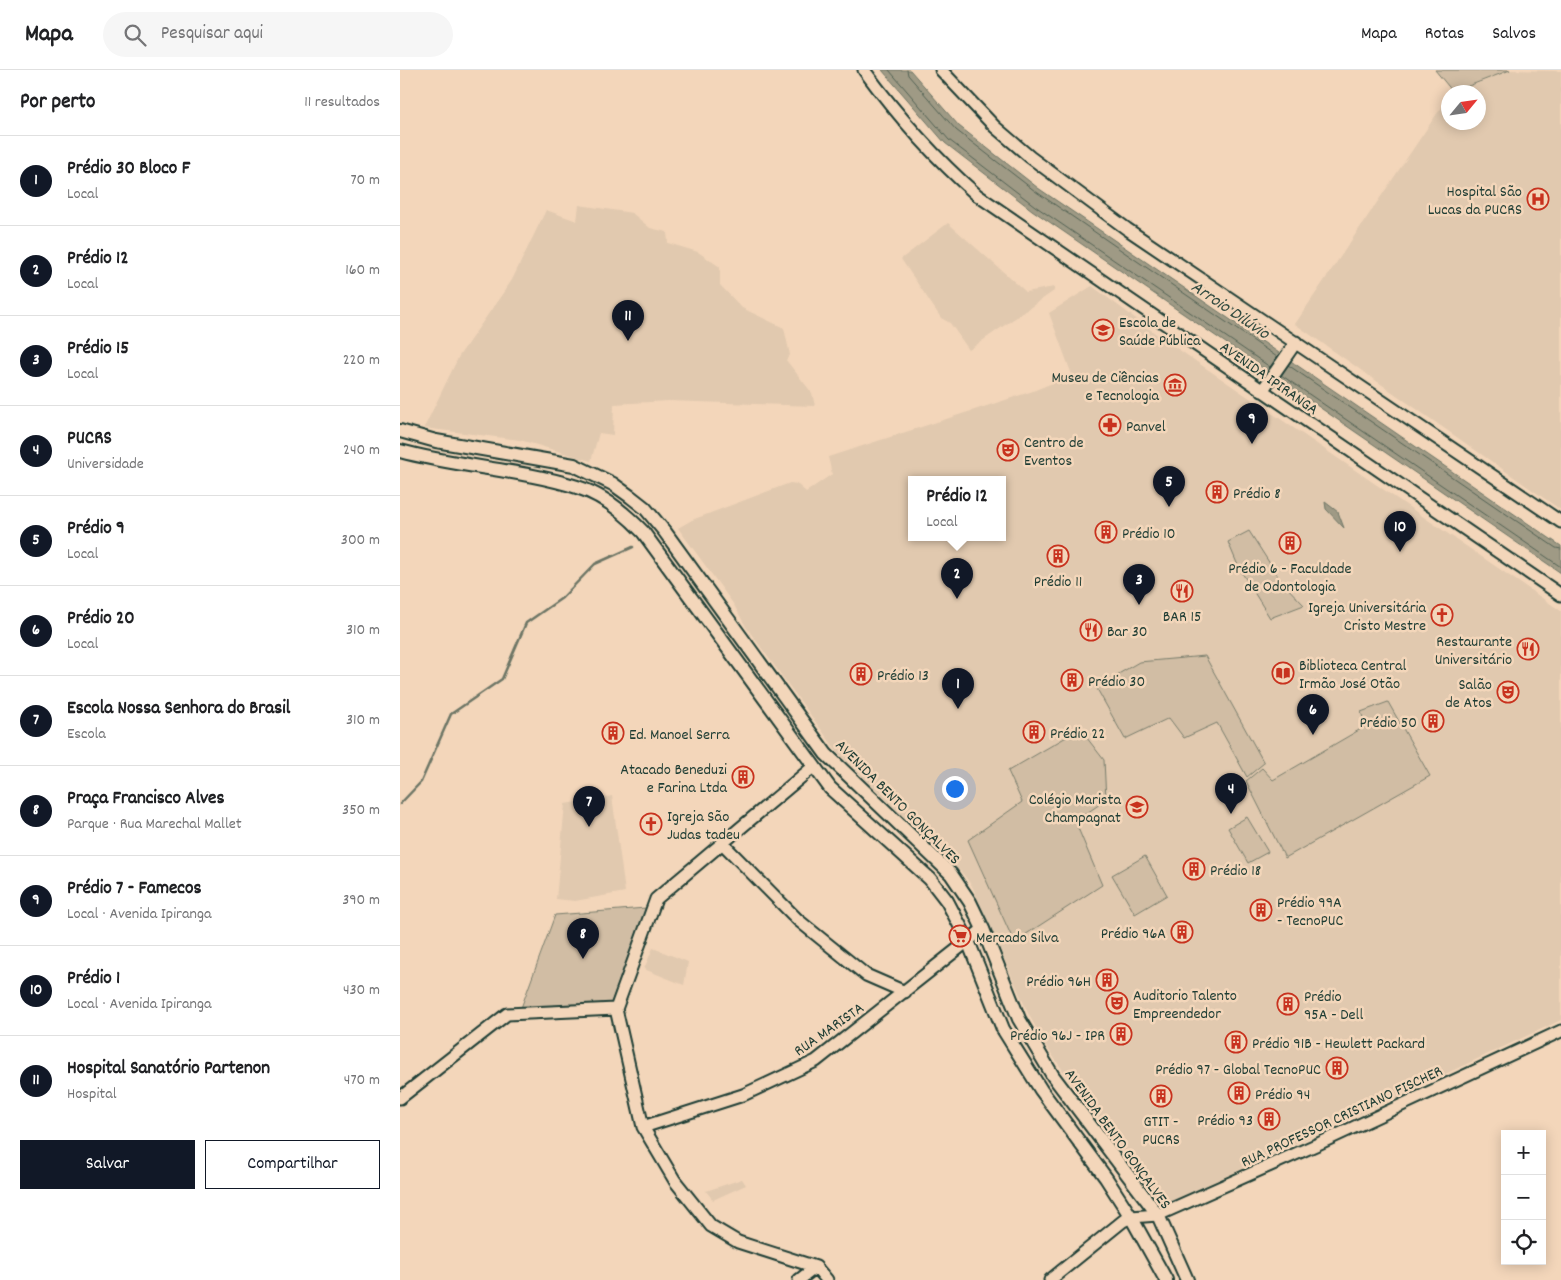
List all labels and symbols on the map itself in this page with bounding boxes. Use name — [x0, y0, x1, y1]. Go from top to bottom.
north arrow — [1441, 85, 1486, 130]
place label: Hospital São Lucas da PUCRS — [1428, 181, 1522, 222]
hospital icon: Hospital São Lucas da PUCRS — [1526, 187, 1550, 211]
water label: Arroio Dilúvio — [1185, 276, 1275, 347]
pin: 11 — [612, 300, 644, 341]
place label: Escola de Saúde Pública — [1119, 312, 1201, 353]
school or university icon: Escola de Saúde Pública — [1091, 318, 1115, 342]
street label: AVENIDA IPIRANGA — [1215, 336, 1323, 422]
place label: Museu de Ciências e Tecnologia — [1051, 367, 1159, 408]
museum icon: Museu de Ciências e Tecnologia — [1163, 373, 1187, 397]
pin: 9 — [1236, 403, 1268, 444]
pharmacy icon: Panvel — [1098, 413, 1122, 437]
place label: Panvel — [1126, 416, 1166, 439]
place label: Centro de Eventos — [1024, 432, 1084, 473]
theatre icon: Centro de Eventos — [996, 438, 1020, 462]
pin: 5 — [1153, 466, 1185, 507]
building icon: Prédio 8 — [1205, 480, 1229, 504]
place label: Prédio 8 — [1233, 483, 1281, 506]
pin: 10 — [1384, 511, 1416, 552]
building icon: Prédio 10 — [1094, 520, 1118, 544]
place label: Prédio 10 — [1122, 523, 1176, 546]
building icon: Prédio 6 - Faculdade de Odontologia — [1278, 531, 1302, 555]
building icon: Prédio 11 — [1046, 544, 1070, 568]
pin: 2 — [941, 558, 973, 599]
place label: Prédio 6 - Faculdade de Odontologia — [1228, 558, 1352, 599]
pin: 3 — [1123, 564, 1155, 605]
place label: Prédio 11 — [1034, 571, 1082, 594]
restaurant icon: BAR 15 — [1170, 579, 1194, 603]
place label: Igreja Universitária Cristo Mestre — [1308, 597, 1426, 638]
church icon: Igreja Universitária Cristo Mestre — [1430, 603, 1454, 627]
place label: BAR 15 — [1163, 606, 1201, 629]
restaurant icon: Bar 30 — [1079, 618, 1103, 642]
place label: Bar 30 — [1107, 621, 1148, 644]
place label: Restaurante Universitário — [1435, 631, 1512, 672]
restaurant icon: Restaurante Universitário — [1516, 637, 1540, 661]
place label: Biblioteca Central Irmão José Otão — [1299, 655, 1407, 696]
library icon: Biblioteca Central Irmão José Otão — [1271, 661, 1295, 685]
building icon: Prédio 13 — [849, 662, 873, 686]
place label: Prédio 13 — [877, 665, 929, 688]
pin: 1 — [942, 668, 974, 709]
building icon: Prédio 30 — [1060, 668, 1084, 692]
place label: Prédio 30 — [1088, 671, 1145, 694]
place label: Salão de Atos — [1445, 674, 1492, 715]
theatre icon: Salão de Atos — [1496, 680, 1520, 704]
pin: 6 — [1297, 694, 1329, 735]
building icon: Prédio 50 — [1421, 709, 1445, 733]
place label: Prédio 50 — [1360, 712, 1417, 735]
building icon: Prédio 22 — [1022, 720, 1046, 744]
building icon: Ed. Manoel Serra — [601, 721, 625, 745]
place label: Prédio 22 — [1050, 723, 1105, 746]
place label: Ed. Manoel Serra — [629, 724, 730, 747]
street label: AVENIDA BENTO GONÇALVES — [829, 735, 965, 871]
place label: Atacado Beneduzi e Farina Ltda — [620, 759, 727, 800]
building icon: Atacado Beneduzi e Farina Ltda — [731, 765, 755, 789]
pin: 4 — [1215, 773, 1247, 814]
your location — [942, 776, 968, 802]
pin: 7 — [573, 786, 605, 827]
place label: Colégio Marista Champagnat — [1029, 789, 1121, 830]
school or university icon: Colégio Marista Champagnat — [1125, 795, 1149, 819]
place label: Igreja São Judas tadeu — [667, 806, 740, 847]
church icon: Igreja São Judas tadeu — [639, 812, 663, 836]
building icon: Prédio 18 — [1182, 857, 1206, 881]
place label: Prédio 18 — [1210, 860, 1261, 883]
place label: Prédio 99A - TecnoPUC — [1277, 892, 1343, 933]
building icon: Prédio 99A - TecnoPUC — [1249, 898, 1273, 922]
pin: 8 — [567, 918, 599, 959]
building icon: Prédio 96A — [1170, 920, 1194, 944]
place label: Prédio 96A — [1101, 923, 1166, 946]
supermarket icon: Mercado Silva — [948, 924, 972, 948]
place label: Mercado Silva — [976, 927, 1059, 950]
building icon: Prédio 96H — [1095, 968, 1119, 992]
place label: Prédio 96H — [1026, 971, 1091, 994]
place label: Auditorio Talento Empreendedor — [1133, 985, 1237, 1026]
place label: Prédio 95A - Dell — [1304, 986, 1363, 1027]
theatre icon: Auditorio Talento Empreendedor — [1105, 991, 1129, 1015]
building icon: Prédio 95A - Dell — [1276, 992, 1300, 1016]
street label: RUA MARISTA — [790, 997, 869, 1063]
building icon: Prédio 96J - IPR — [1109, 1022, 1133, 1046]
place label: Prédio 96J - IPR — [1010, 1025, 1105, 1048]
building icon: Prédio 91B - Hewlett Packard — [1224, 1030, 1248, 1054]
place label: Prédio 91B - Hewlett Packard — [1252, 1033, 1425, 1056]
building icon: Prédio 97 - Global TecnoPUC — [1325, 1056, 1349, 1080]
place label: Prédio 97 - Global TecnoPUC — [1155, 1059, 1321, 1082]
street label: RUA PROFESSOR CRISTIANO FISCHER — [1237, 1060, 1447, 1174]
street label: AVENIDA BENTO GONÇALVES — [1058, 1064, 1176, 1215]
building icon: Prédio 94 — [1227, 1081, 1251, 1105]
building icon: GTIT - PUCRS — [1149, 1084, 1173, 1108]
place label: Prédio 94 — [1255, 1084, 1310, 1107]
building icon: Prédio 93 — [1257, 1107, 1281, 1131]
place label: Prédio 93 — [1197, 1110, 1253, 1133]
place label: GTIT - PUCRS — [1142, 1111, 1180, 1152]

